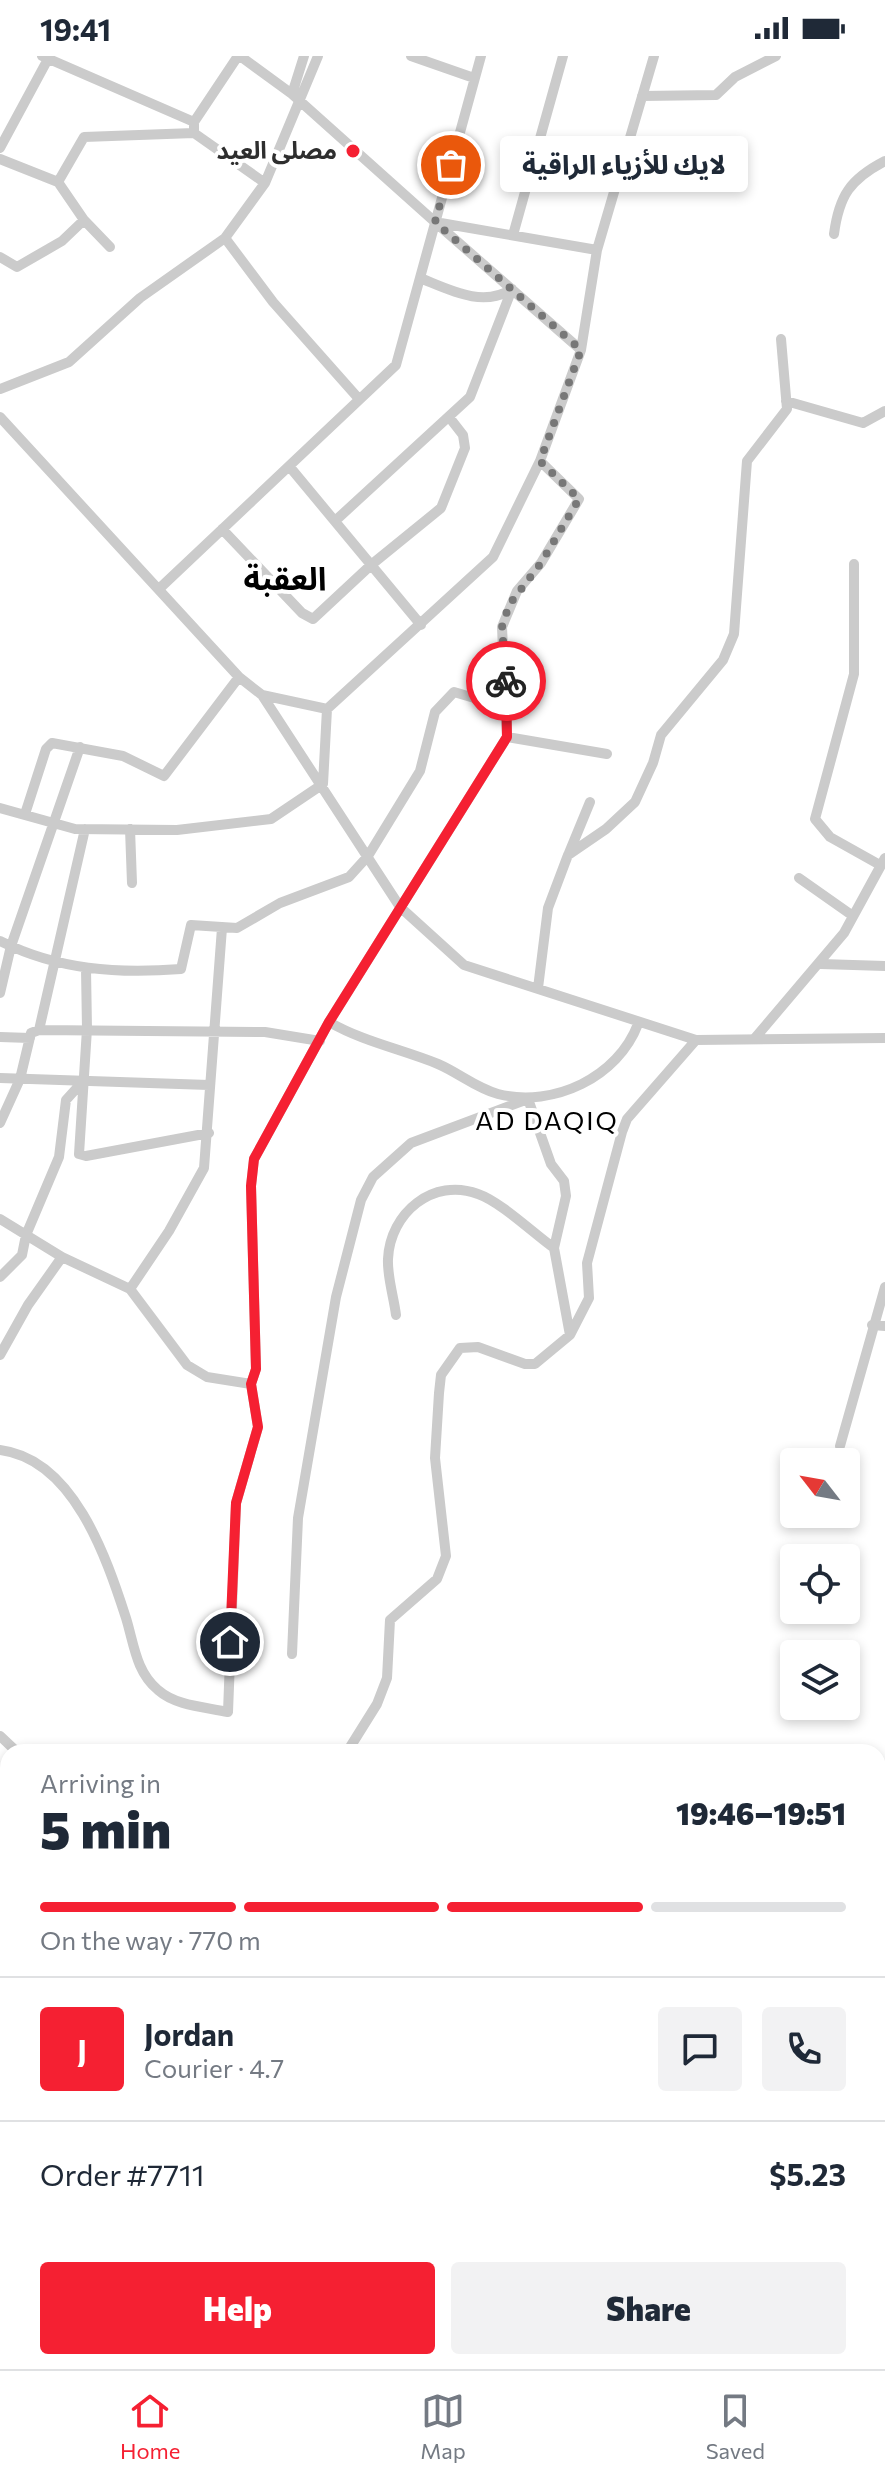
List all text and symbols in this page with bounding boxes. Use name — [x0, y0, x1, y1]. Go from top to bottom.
text: 19:41 — [40, 10, 111, 47]
pin — [417, 131, 485, 199]
place label: مصلى العيد — [216, 135, 337, 165]
callout: لايك للأزياء الراقية — [499, 137, 747, 193]
marker: مصلى العيد — [344, 142, 362, 160]
icon: bag — [429, 143, 473, 187]
text: لايك للأزياء الراقية — [522, 148, 726, 179]
district label: العقبة — [244, 557, 326, 597]
courier — [466, 641, 546, 721]
icon: bike — [484, 659, 528, 703]
district label: AD DAQIQ — [475, 1104, 619, 1135]
north arrow — [780, 1448, 860, 1528]
map controls — [780, 1448, 860, 1720]
button: locate — [780, 1544, 860, 1624]
pin — [196, 1608, 264, 1676]
icon: home — [208, 1620, 252, 1664]
button: layers — [780, 1640, 860, 1720]
text: Arriving in — [40, 1767, 161, 1798]
text: 19:46–19:51 — [676, 1794, 846, 1831]
text: 5 min — [40, 1796, 171, 1860]
text: On the way · 770 m — [40, 1924, 261, 1955]
button: chat — [658, 2007, 742, 2091]
button: phone — [762, 2007, 846, 2091]
text: Jordan — [144, 2015, 234, 2052]
text: J — [77, 2031, 87, 2068]
text: Courier · 4.7 — [144, 2052, 284, 2083]
text: Order #7711 — [40, 2155, 205, 2192]
text: $5.23 — [769, 2155, 846, 2192]
button: Help — [40, 2262, 435, 2354]
button: Share — [451, 2262, 846, 2354]
tab: Home — [120, 2389, 180, 2464]
tab: Map — [420, 2389, 466, 2464]
tab: Saved — [706, 2389, 765, 2464]

